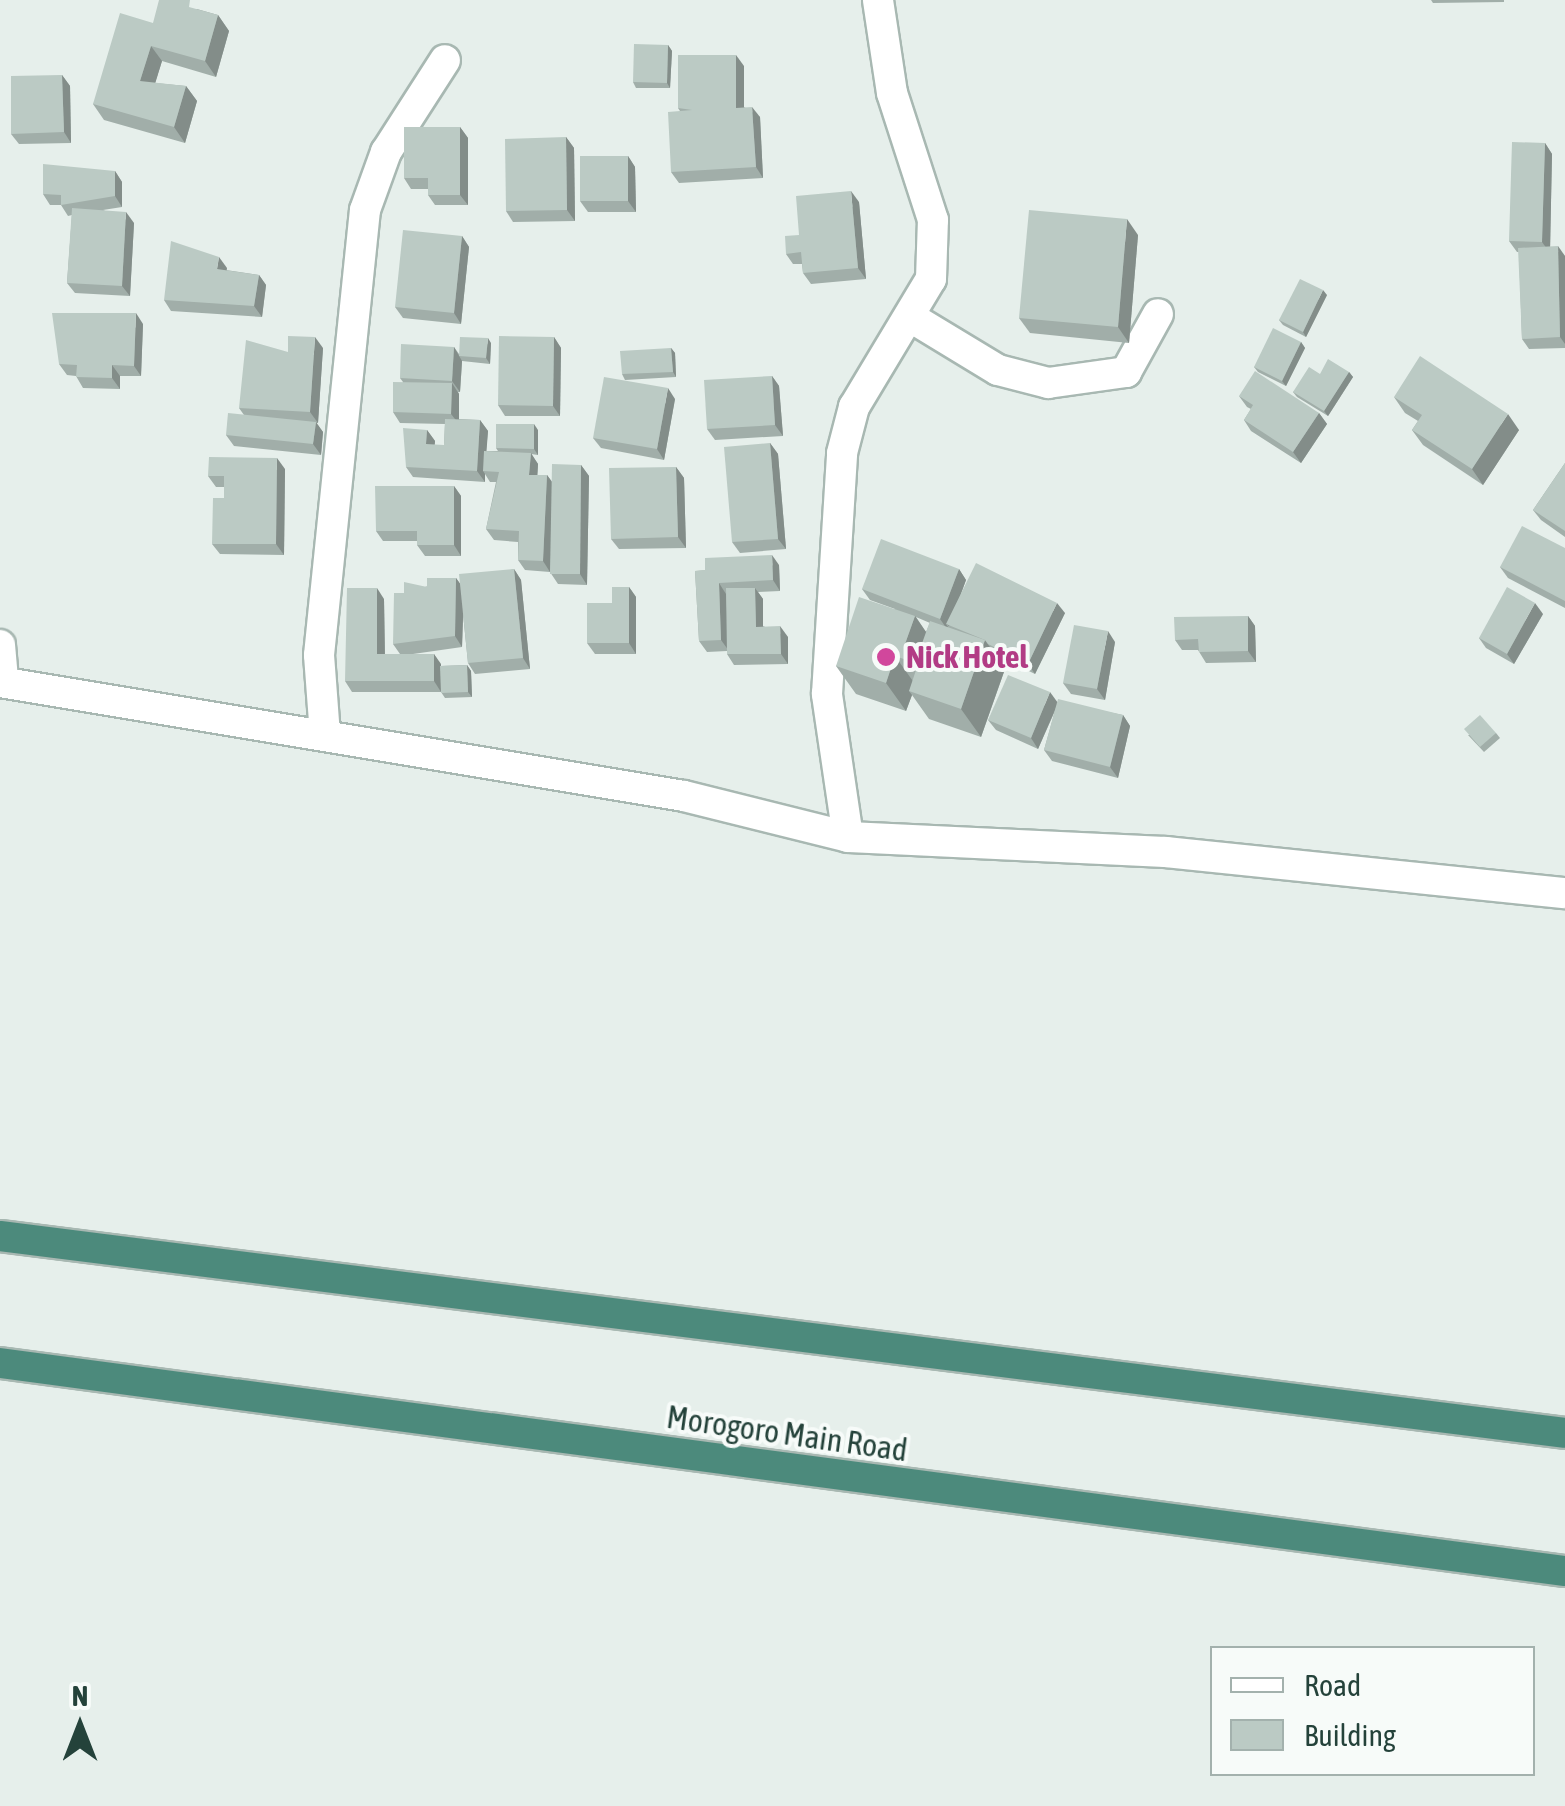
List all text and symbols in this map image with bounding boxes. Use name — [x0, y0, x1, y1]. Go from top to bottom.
place label: Nick Hotel — [906, 638, 1028, 676]
marker: Nick Hotel — [875, 646, 897, 668]
street label: Morogoro Main Road — [664, 1398, 910, 1470]
legend — [1210, 1646, 1535, 1776]
text: Road — [1304, 1668, 1361, 1702]
north arrow — [30, 1676, 130, 1776]
text: N — [72, 1680, 88, 1712]
text: Building — [1304, 1718, 1396, 1752]

